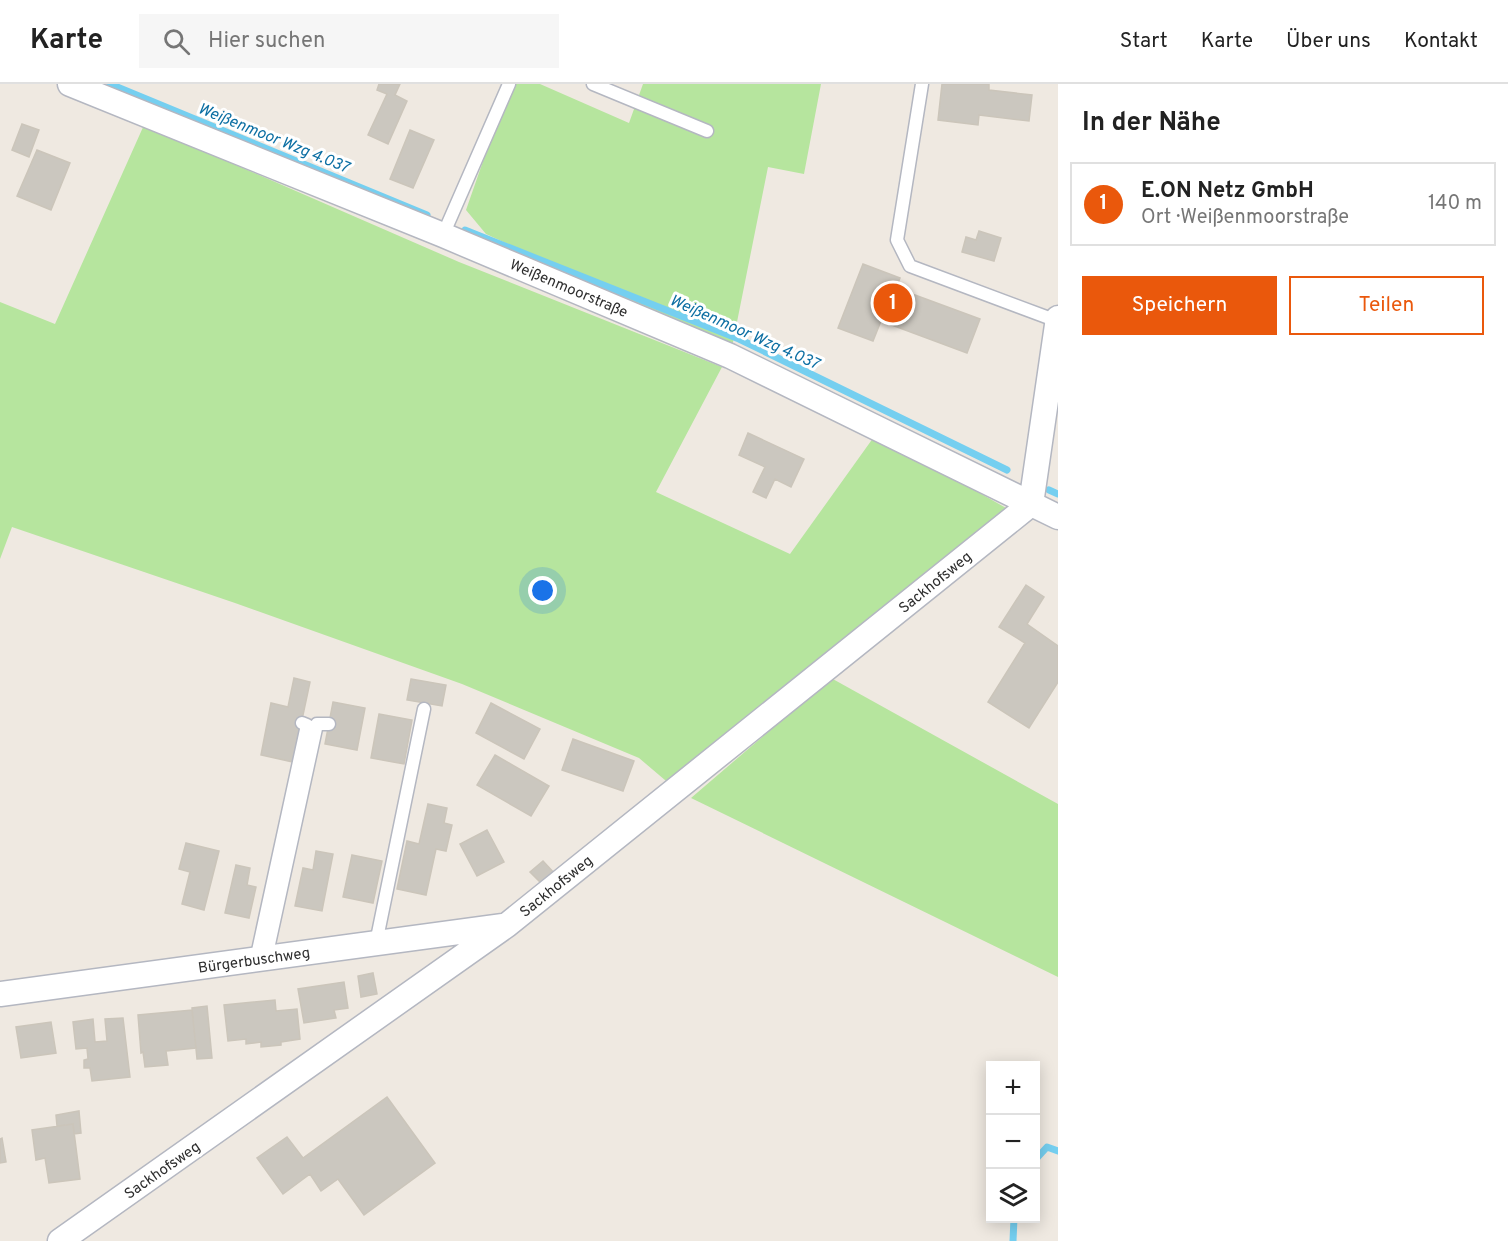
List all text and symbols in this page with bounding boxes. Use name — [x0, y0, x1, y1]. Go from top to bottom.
search box — [139, 14, 559, 68]
text: Karte — [30, 23, 103, 59]
icon: search — [160, 25, 193, 58]
text: Hier suchen — [208, 28, 325, 55]
text: Start — [1120, 28, 1168, 55]
text: Karte — [1201, 28, 1253, 55]
text: Über uns — [1286, 28, 1371, 55]
text: Kontakt — [1404, 28, 1478, 55]
water label: Weißenmoor Wzg 4.037 — [195, 99, 354, 179]
text: In der Nähe — [1082, 107, 1221, 140]
text: E.ON Netz GmbH — [1141, 178, 1314, 205]
text: 1 — [1100, 191, 1108, 217]
text: 140 m — [1428, 191, 1482, 217]
text: Ort · Weißenmoorstraße — [1141, 205, 1349, 231]
street label: Weißenmoorstraße — [506, 256, 630, 323]
button: Speichern — [1082, 276, 1277, 335]
button: Teilen — [1289, 276, 1484, 335]
pin: 1 — [874, 280, 912, 326]
water label: Weißenmoor Wzg 4.037 — [666, 291, 824, 376]
street label: Sackhofsweg — [896, 548, 976, 618]
your location — [528, 576, 557, 605]
street label: Sackhofsweg — [517, 852, 597, 922]
street label: Bürgerbuschweg — [197, 944, 311, 979]
map controls — [986, 1061, 1040, 1223]
button: + — [986, 1061, 1040, 1115]
button: − — [986, 1115, 1040, 1169]
street label: Sackhofsweg — [121, 1138, 204, 1204]
button: layers — [986, 1169, 1040, 1223]

